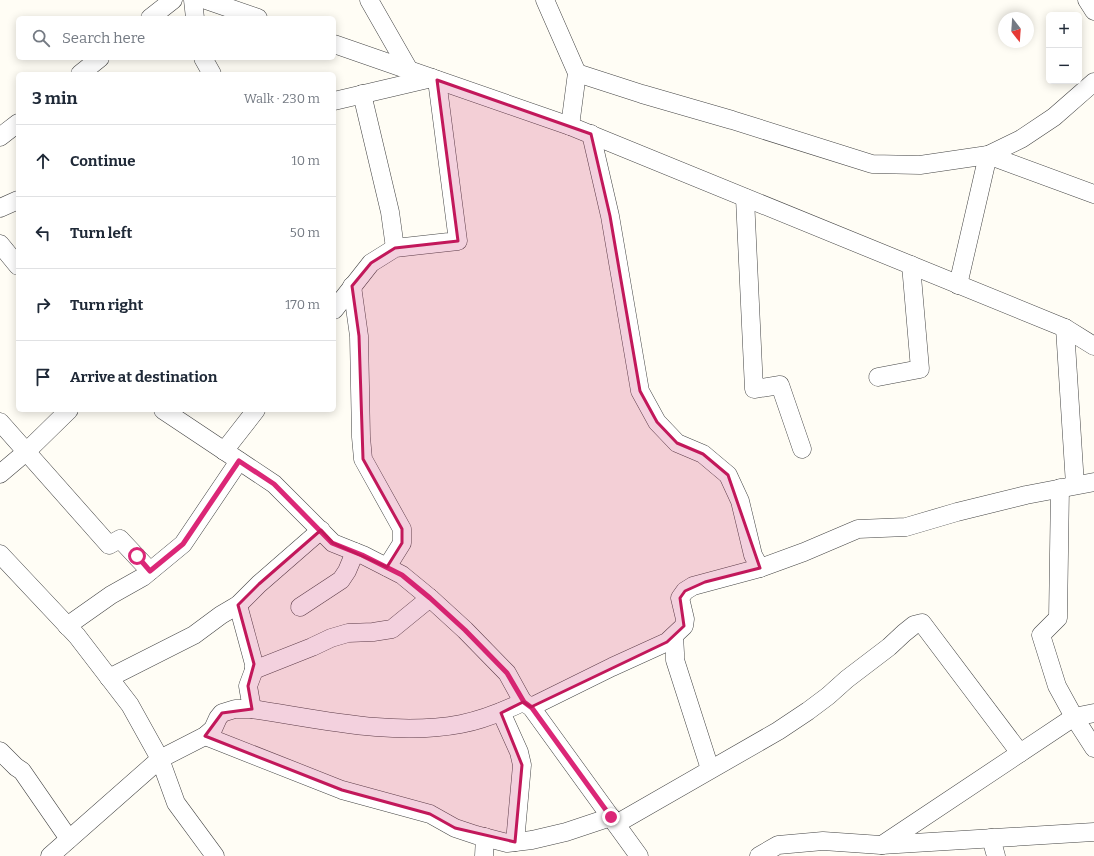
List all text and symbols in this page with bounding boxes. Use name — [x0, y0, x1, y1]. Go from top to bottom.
north arrow — [998, 12, 1034, 48]
map controls — [1046, 12, 1082, 84]
button: + — [1046, 12, 1082, 48]
search box — [16, 16, 336, 60]
icon: search — [30, 27, 52, 49]
text: Search here — [62, 29, 145, 47]
button: − — [1046, 48, 1082, 84]
text: 3 min — [32, 88, 77, 109]
text: Walk · 230 m — [244, 91, 320, 106]
icon: ahead — [32, 150, 54, 172]
text: Continue — [70, 152, 136, 170]
text: 10 m — [291, 153, 320, 168]
icon: left — [32, 222, 54, 244]
text: Turn left — [70, 224, 132, 242]
text: 50 m — [290, 225, 320, 240]
icon: right — [32, 294, 54, 316]
text: Turn right — [70, 296, 143, 314]
text: 170 m — [285, 297, 320, 312]
icon: arrive — [32, 366, 54, 388]
text: Arrive at destination — [70, 368, 217, 386]
route start — [128, 547, 146, 565]
route end — [602, 808, 620, 826]

